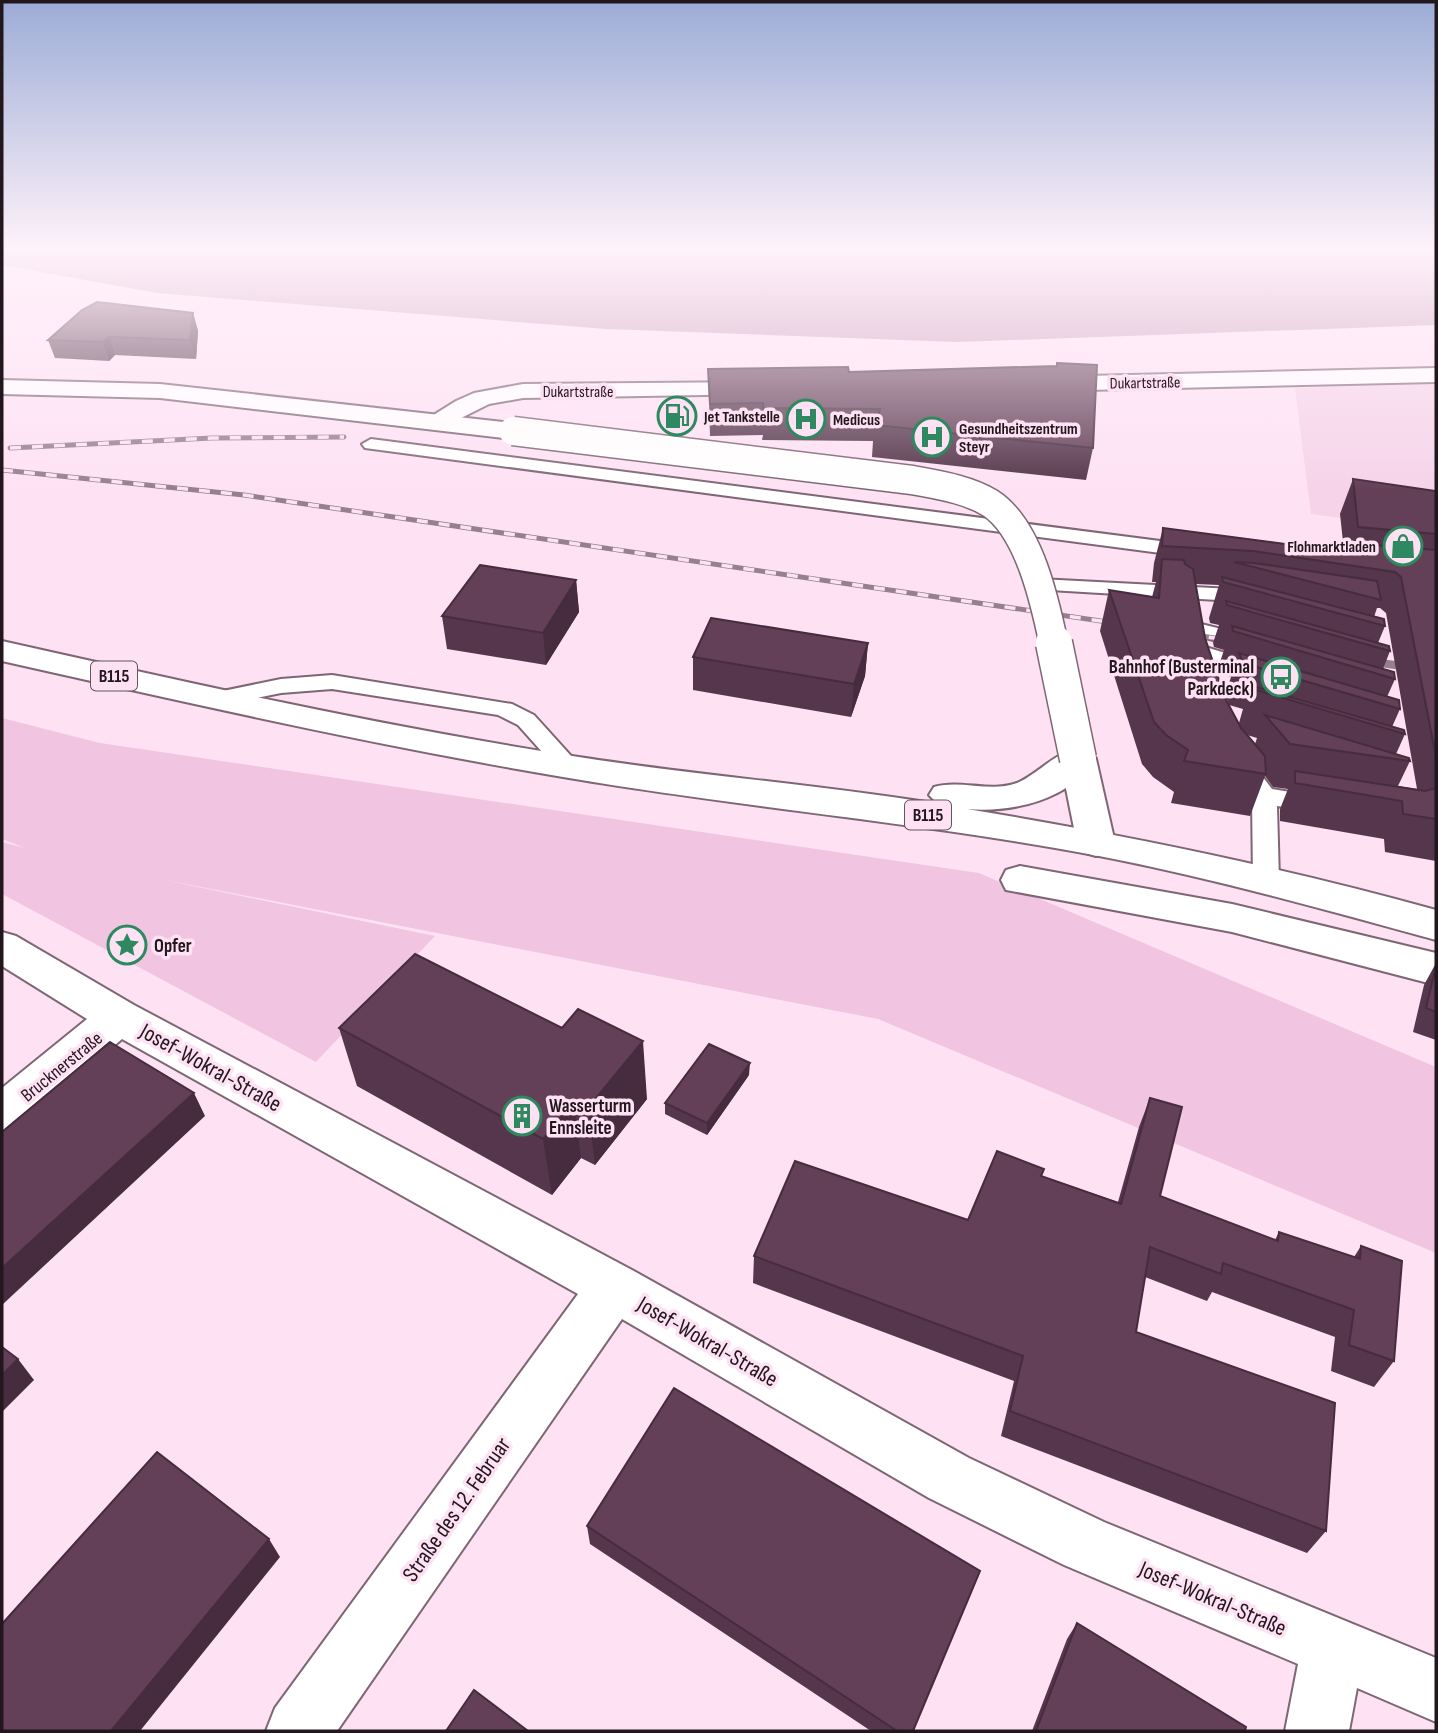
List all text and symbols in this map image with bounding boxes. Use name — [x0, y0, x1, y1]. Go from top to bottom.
street label: Dukartstraße — [1110, 373, 1181, 394]
street label: Dukartstraße — [543, 383, 613, 402]
fuel station icon: Jet Tankstelle — [656, 395, 698, 437]
hospital icon: Medicus — [785, 398, 827, 440]
place label: Jet Tankstelle — [703, 408, 780, 427]
place label: Medicus — [833, 411, 880, 430]
hospital icon: Gesundheitszentrum Steyr — [911, 416, 953, 458]
place label: Gesundheitszentrum Steyr — [959, 420, 1078, 457]
shop icon: Flohmarktladen — [1382, 525, 1424, 567]
place label: Flohmarktladen — [1287, 538, 1376, 557]
place label: Bahnhof (Busterminal Parkdeck) — [1109, 656, 1254, 701]
bus stop icon: Bahnhof (Busterminal Parkdeck) — [1260, 656, 1302, 698]
road number: B115 — [91, 662, 137, 690]
road number: B115 — [905, 800, 951, 830]
place icon: Opfer — [106, 924, 148, 966]
place label: Opfer — [154, 935, 192, 958]
street label: Josef-Wokral-Straße — [134, 1017, 286, 1118]
street label: Brucknerstraße — [16, 1027, 107, 1107]
building icon: Wasserturm Ennsleite — [501, 1095, 543, 1137]
place label: Wasserturm Ennsleite — [549, 1095, 631, 1140]
street label: Josef-Wokral-Straße — [631, 1290, 783, 1393]
street label: Straße des 12. Februar — [397, 1432, 517, 1587]
street label: Josef-Wokral-Straße — [1134, 1555, 1291, 1643]

